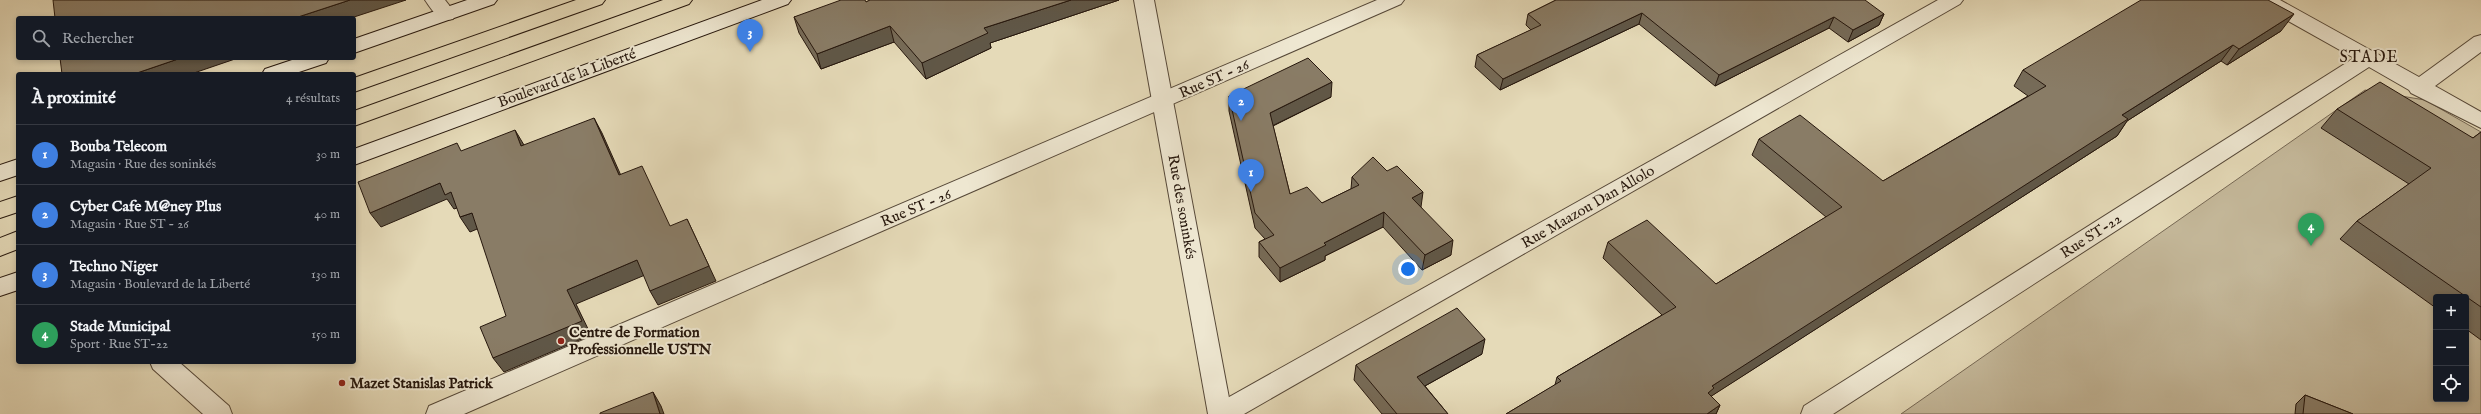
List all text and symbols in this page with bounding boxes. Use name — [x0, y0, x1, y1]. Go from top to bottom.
search box — [16, 16, 356, 60]
pin: 3 — [737, 19, 763, 52]
icon: search — [30, 27, 52, 49]
text: Rechercher — [62, 29, 134, 48]
street label: Boulevard de la Liberté — [495, 44, 639, 112]
district label: STADE — [2340, 48, 2398, 68]
street label: Rue ST - 26 — [1176, 56, 1252, 102]
text: À proximité — [32, 88, 116, 109]
pin: 2 — [1228, 88, 1254, 121]
text: 4 résultats — [286, 90, 340, 107]
text: Bouba Telecom — [70, 137, 167, 156]
text: 1 — [43, 146, 47, 163]
text: 30 m — [316, 146, 340, 163]
street label: Rue des soninkés — [1163, 153, 1201, 261]
text: Magasin · Rue des soninkés — [70, 156, 216, 173]
pin: 1 — [1238, 159, 1264, 192]
street label: Rue Maazou Dan Allolo — [1518, 161, 1658, 253]
street label: Rue ST - 26 — [878, 184, 955, 231]
text: Cyber Cafe M@ney Plus — [70, 197, 221, 216]
text: 2 — [42, 206, 48, 223]
text: 40 m — [314, 206, 340, 223]
street label: Rue ST-22 — [2057, 209, 2125, 263]
pin: 4 — [2298, 213, 2324, 246]
text: Magasin · Rue ST - 26 — [70, 216, 189, 233]
text: Techno Niger — [70, 257, 158, 276]
your location — [1398, 259, 1418, 279]
text: 3 — [43, 266, 47, 283]
text: 130 m — [311, 266, 340, 283]
text: Magasin · Boulevard de la Liberté — [70, 276, 250, 293]
map controls — [2433, 294, 2469, 402]
button: + — [2433, 294, 2469, 330]
text: Stade Municipal — [70, 317, 170, 336]
place label: Centre de Formation Professionnelle USTN — [569, 323, 712, 359]
text: 4 — [42, 326, 48, 343]
text: 150 m — [311, 326, 340, 343]
button: − — [2433, 330, 2469, 366]
text: Sport · Rue ST-22 — [70, 336, 168, 353]
marker: Centre de Formation Professionnelle USTN — [556, 336, 566, 346]
button: locate — [2433, 366, 2469, 402]
place label: Mazet Stanislas Patrick — [350, 374, 494, 393]
marker: Mazet Stanislas Patrick — [337, 378, 347, 388]

